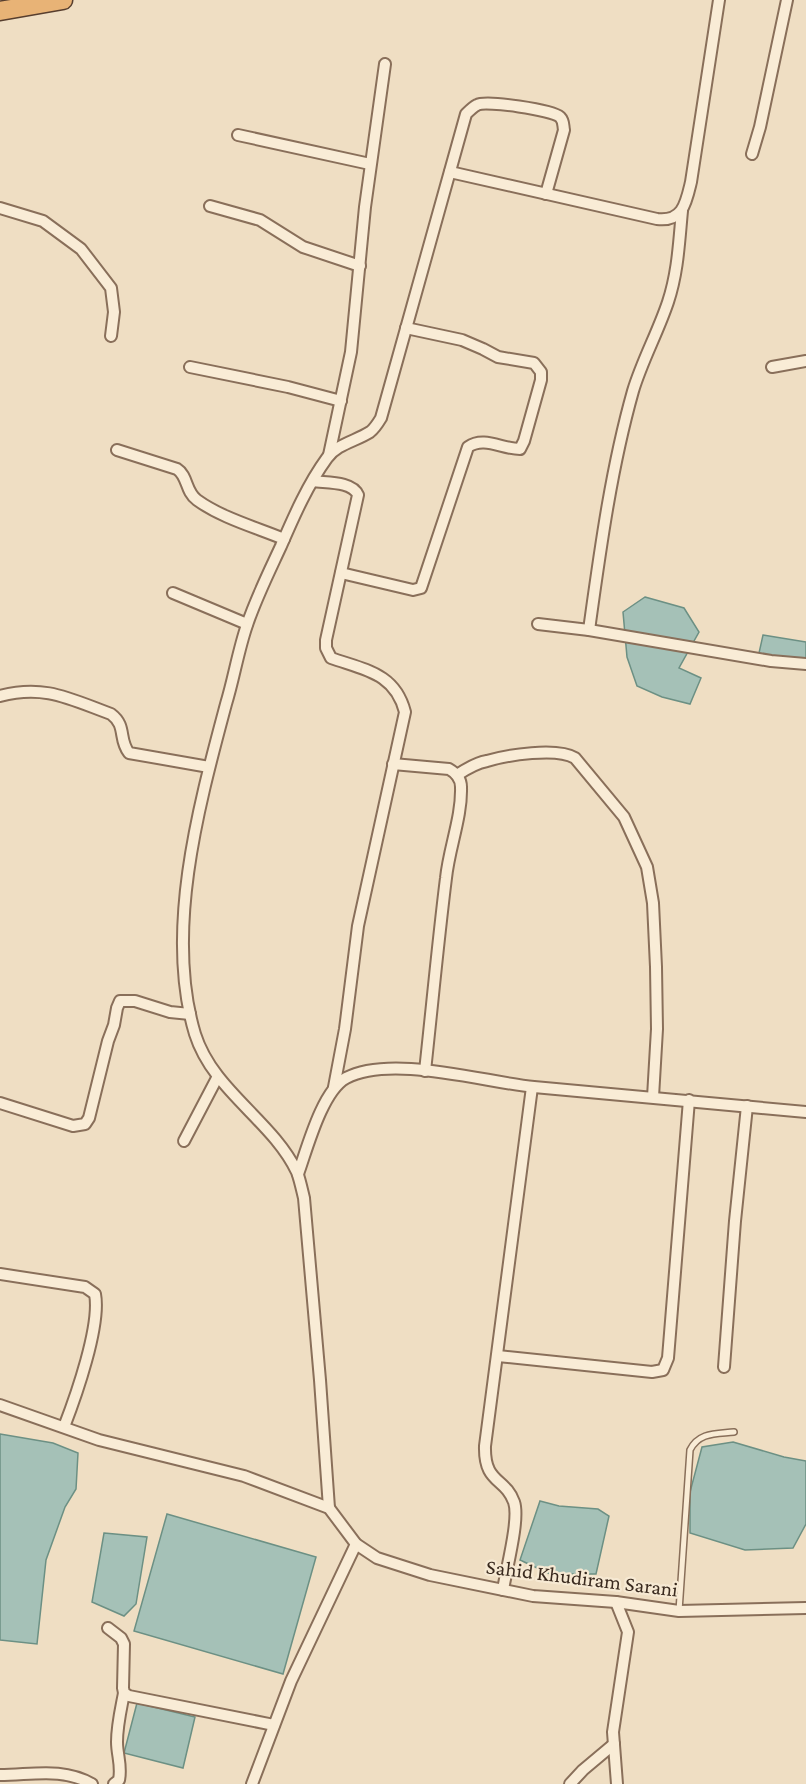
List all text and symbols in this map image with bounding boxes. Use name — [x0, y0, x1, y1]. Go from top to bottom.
street label: Sahid Khudiram Sarani — [485, 1554, 680, 1602]

